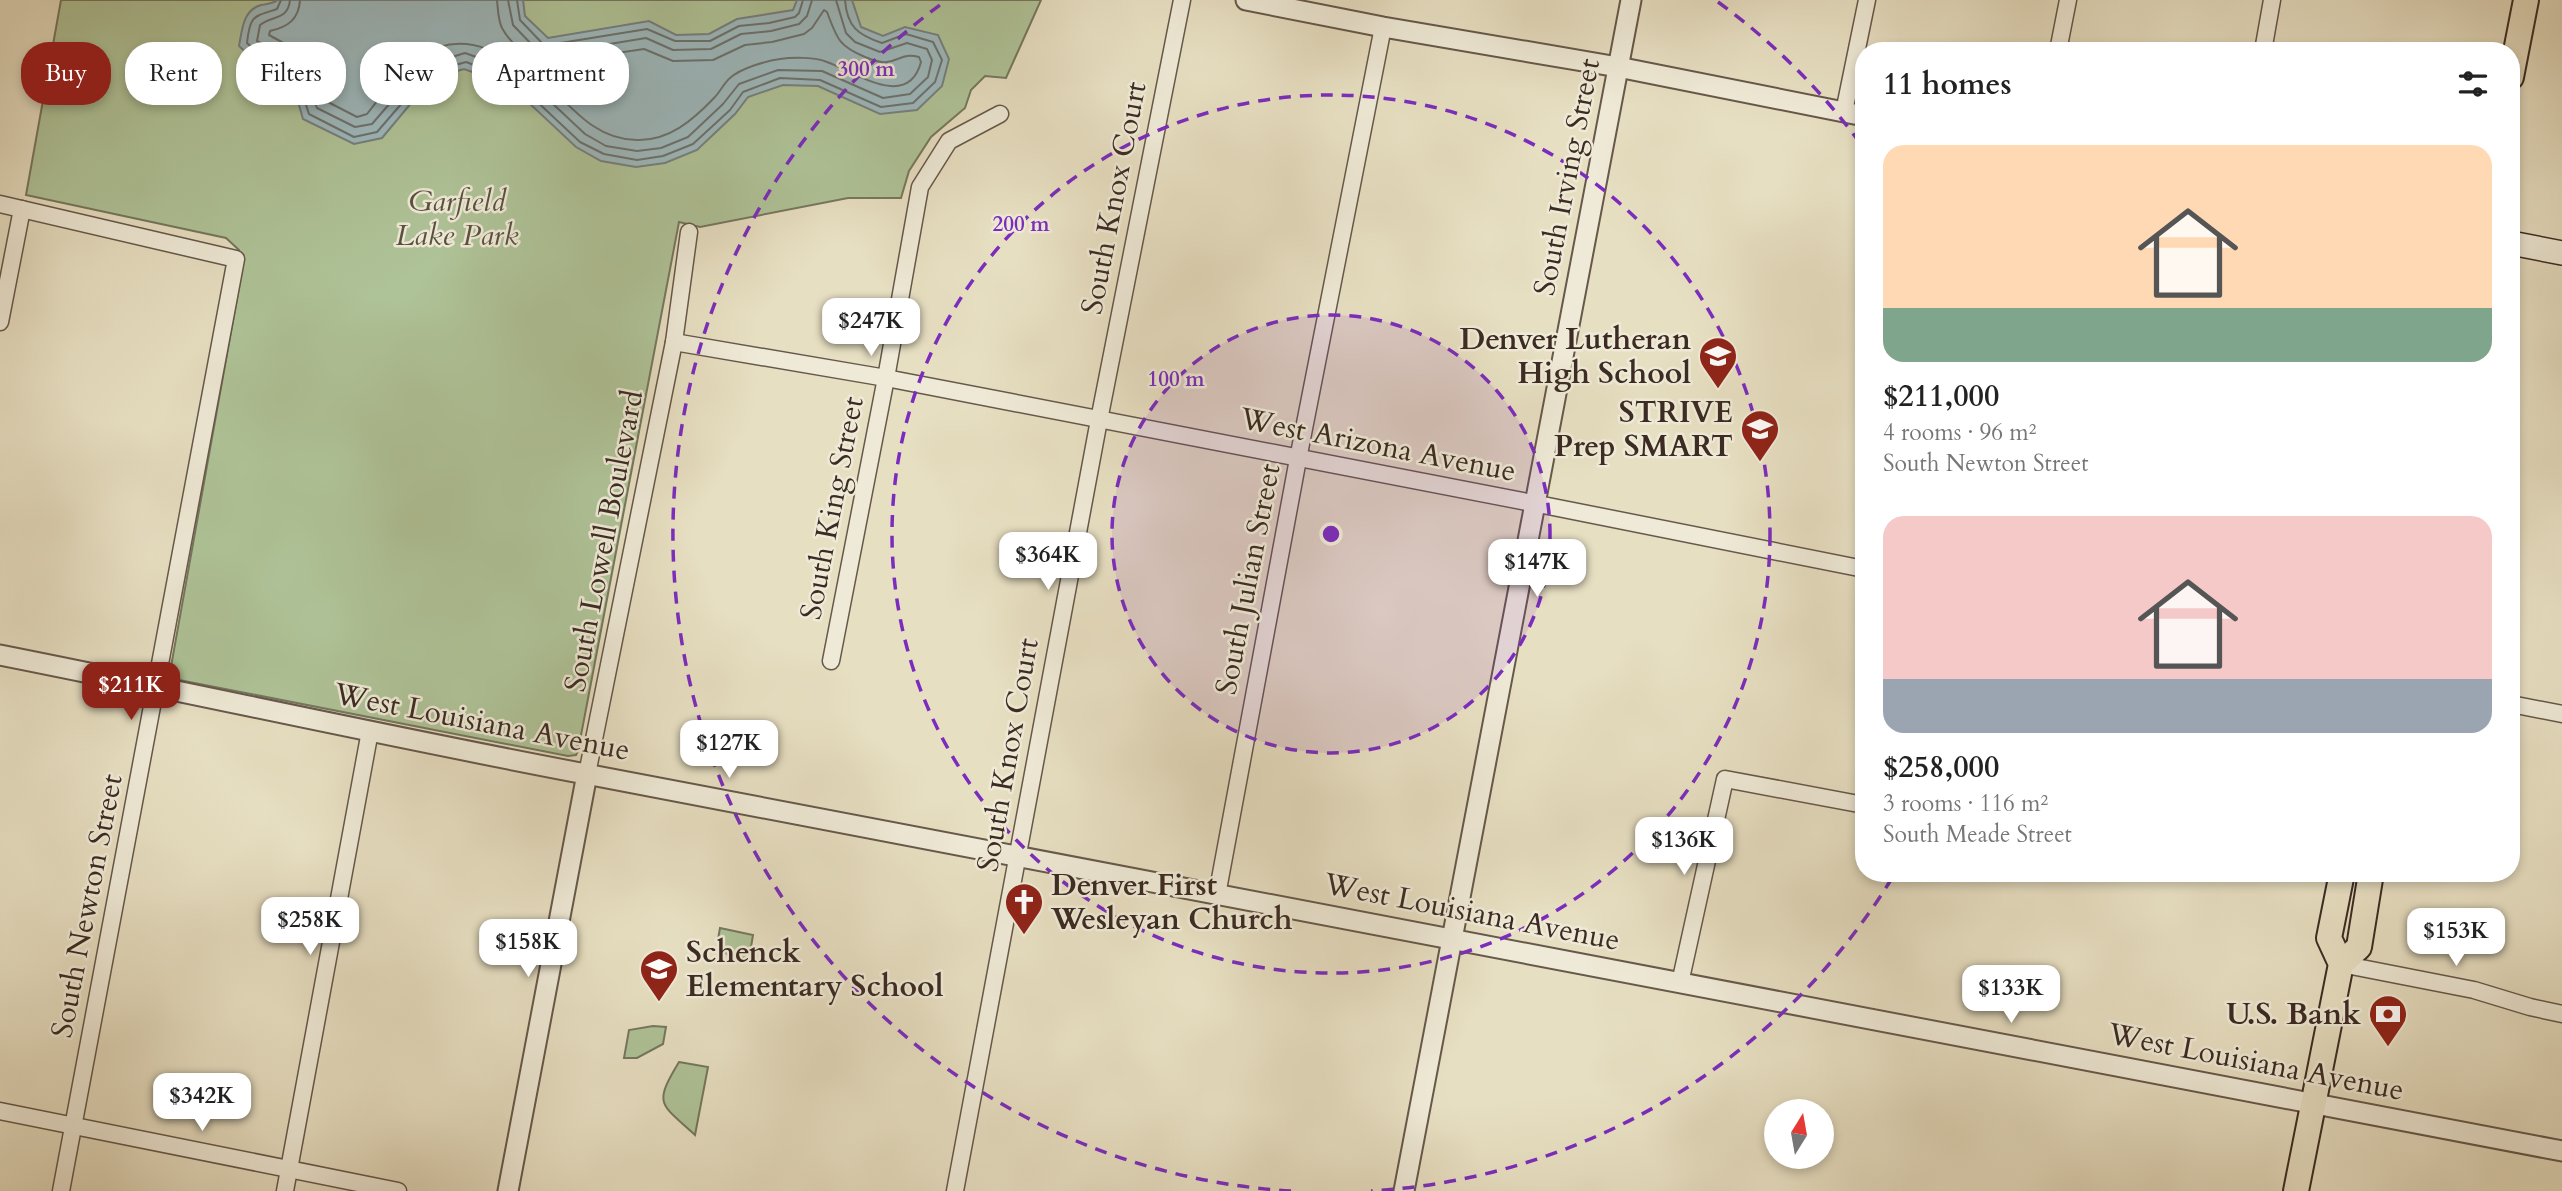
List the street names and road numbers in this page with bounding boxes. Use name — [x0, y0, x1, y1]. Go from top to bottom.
street label: South Irving Street — [1524, 54, 1610, 299]
street label: South Knox Court — [1071, 78, 1157, 318]
street label: South Lowell Boulevard — [555, 387, 653, 695]
street label: South King Street — [790, 392, 874, 623]
street label: West Arizona Avenue — [1236, 398, 1519, 492]
street label: South Julian Street — [1205, 459, 1291, 698]
street label: South Knox Court — [967, 635, 1049, 875]
street label: West Louisiana Avenue — [330, 673, 633, 771]
street label: South Newton Street — [41, 770, 133, 1041]
street label: West Louisiana Avenue — [1320, 863, 1623, 961]
street label: West Louisiana Avenue — [2104, 1013, 2407, 1111]

